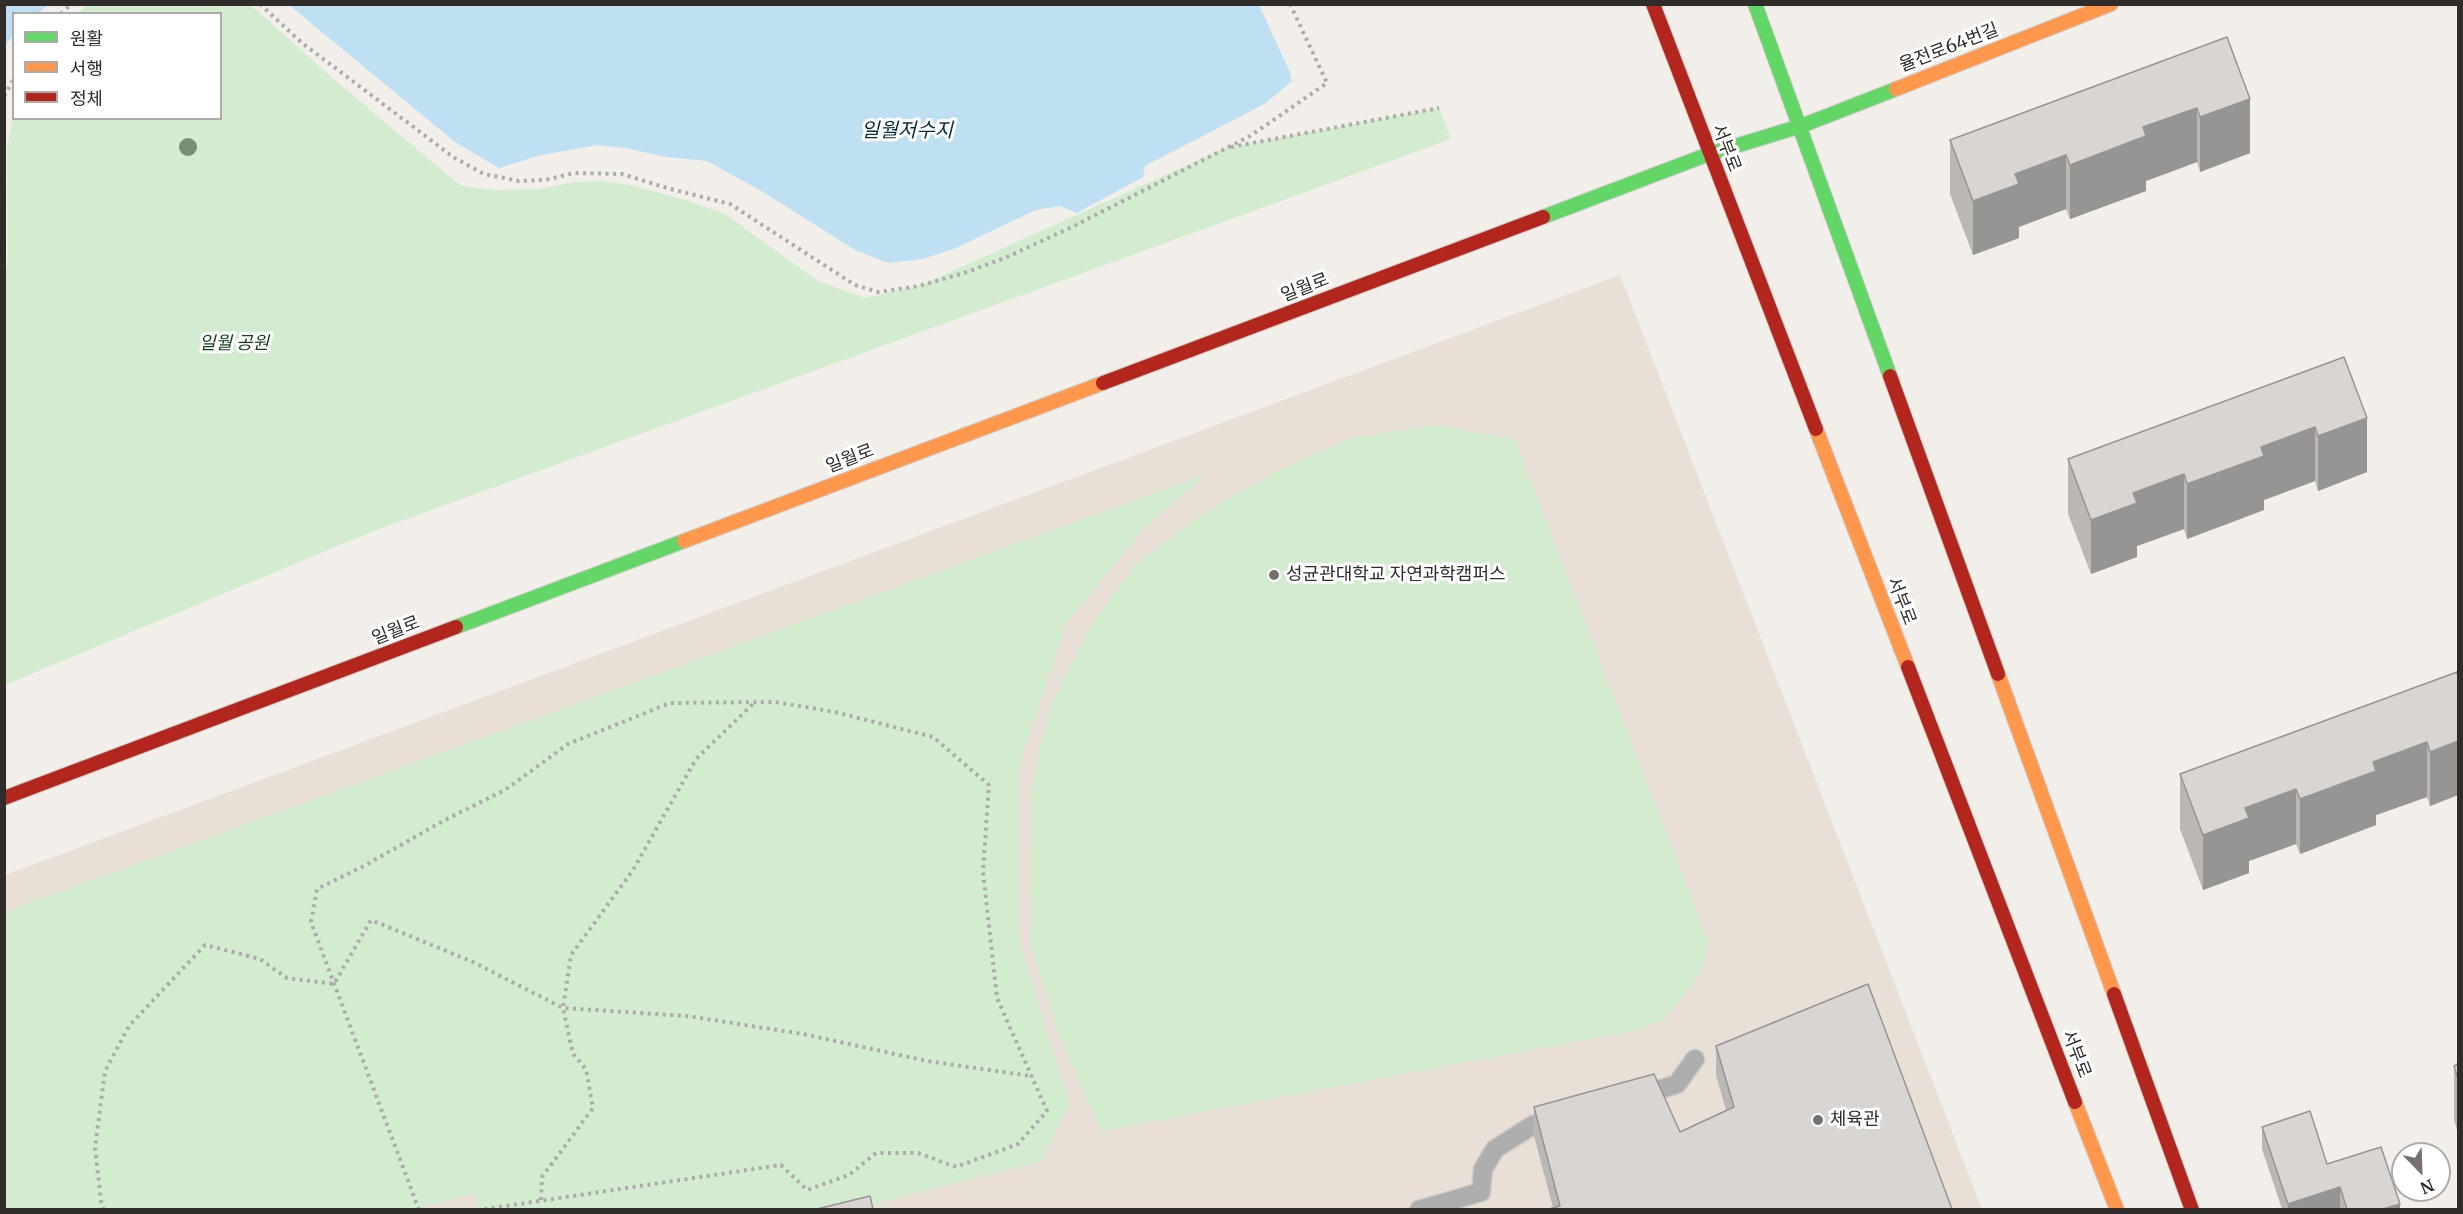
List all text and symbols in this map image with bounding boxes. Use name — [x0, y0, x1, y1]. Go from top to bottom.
legend — [12, 12, 222, 120]
street label: 율전로64번길 — [1896, 19, 2002, 77]
text: 원활 — [70, 27, 103, 50]
text: 서행 — [70, 57, 103, 80]
text: 정체 — [70, 87, 103, 110]
water label: 일월저수지 — [861, 119, 953, 143]
street label: 서부로 — [1707, 121, 1745, 175]
street label: 일월로 — [1278, 269, 1332, 307]
park label: 일월 공원 — [199, 333, 269, 355]
street label: 일월로 — [823, 440, 877, 478]
place label: 성균관대학교 자연과학캠퍼스 — [1286, 564, 1506, 586]
marker: 성균관대학교 자연과학캠퍼스 — [1267, 568, 1281, 582]
street label: 서부로 — [1882, 574, 1920, 628]
street label: 일월로 — [369, 612, 423, 650]
street label: 서부로 — [2057, 1027, 2095, 1081]
place label: 체육관 — [1830, 1109, 1880, 1131]
marker: 체육관 — [1811, 1113, 1825, 1127]
north arrow — [2391, 1142, 2451, 1202]
text: N — [2418, 1175, 2437, 1198]

